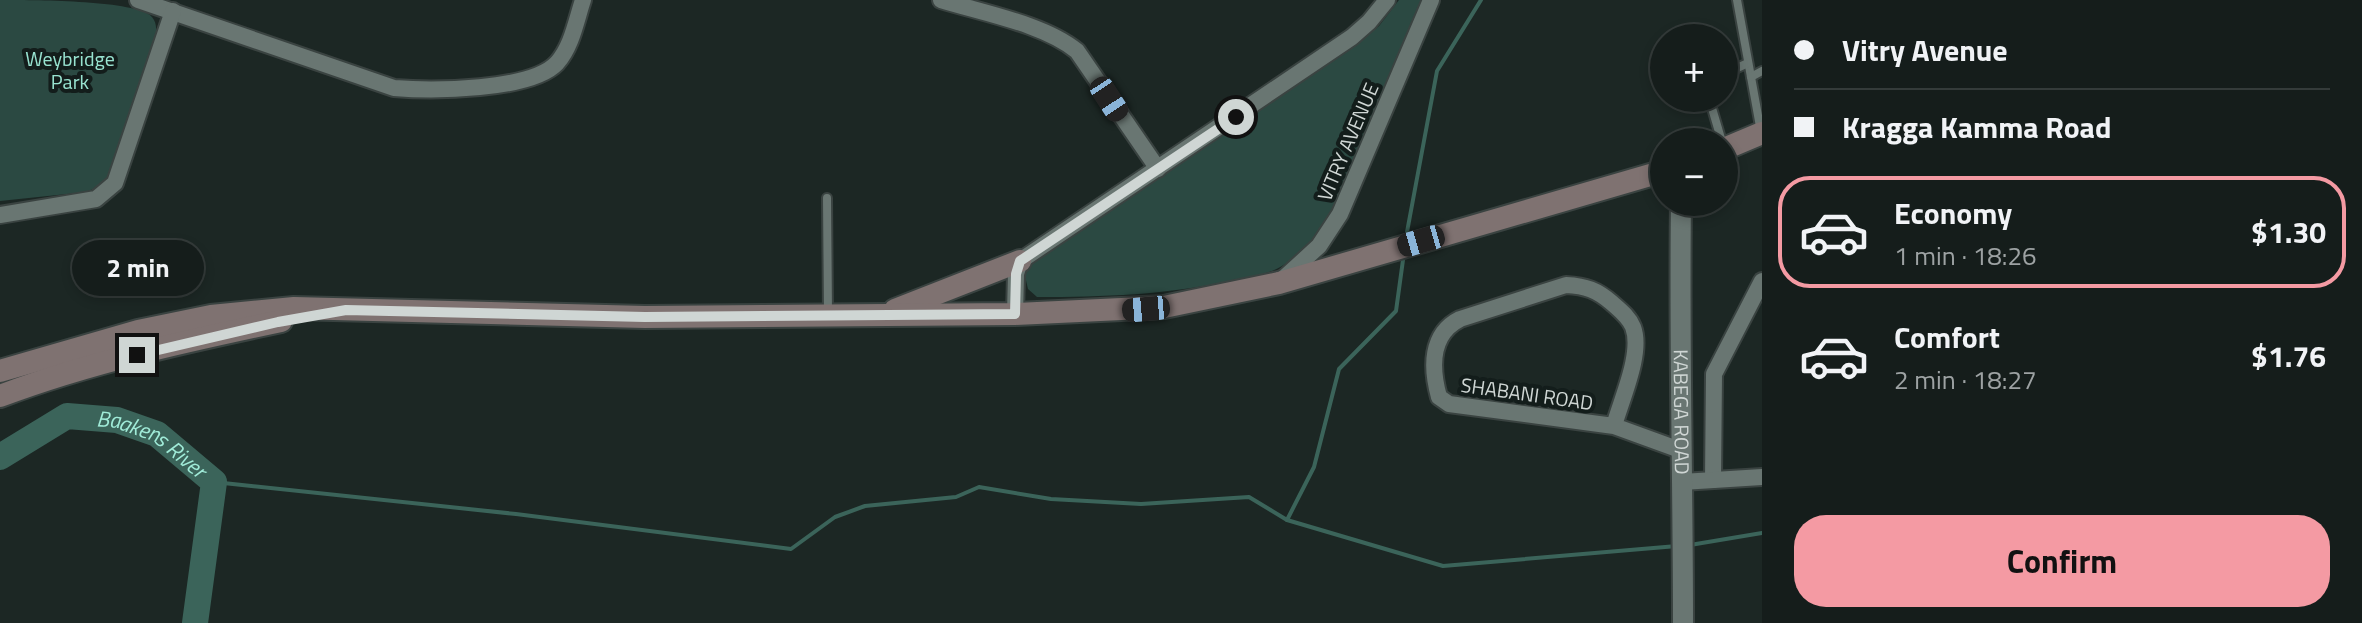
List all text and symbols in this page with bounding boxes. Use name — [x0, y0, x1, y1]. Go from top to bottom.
map controls — [1650, 24, 1738, 216]
button: + — [1650, 24, 1738, 112]
text: Vitry Avenue — [1842, 27, 2008, 73]
park label: Weybridge Park — [25, 43, 115, 97]
car — [1086, 72, 1132, 126]
street label: VITRY AVENUE — [1309, 78, 1386, 206]
route start — [1218, 99, 1254, 135]
text: Kragga Kamma Road — [1842, 104, 2111, 150]
button: − — [1650, 128, 1738, 216]
text: Economy — [1894, 190, 2012, 236]
icon: car — [1798, 196, 1870, 268]
text: $1.30 — [2251, 209, 2326, 255]
car — [1395, 223, 1447, 259]
text: 1 min · 18:26 — [1894, 236, 2037, 275]
callout: 2 min — [71, 239, 203, 295]
text: 2 min — [106, 248, 170, 287]
car — [1121, 295, 1171, 323]
text: Comfort — [1894, 314, 2000, 360]
icon: car — [1798, 320, 1870, 392]
text: $1.76 — [2251, 333, 2326, 379]
route end — [119, 337, 155, 373]
street label: KABEGA ROAD — [1666, 349, 1698, 475]
text: 2 min · 18:27 — [1894, 360, 2037, 399]
street label: SHABANI ROAD — [1459, 369, 1595, 418]
water label: Baakens River — [95, 401, 217, 488]
button: Confirm — [1794, 515, 2330, 607]

